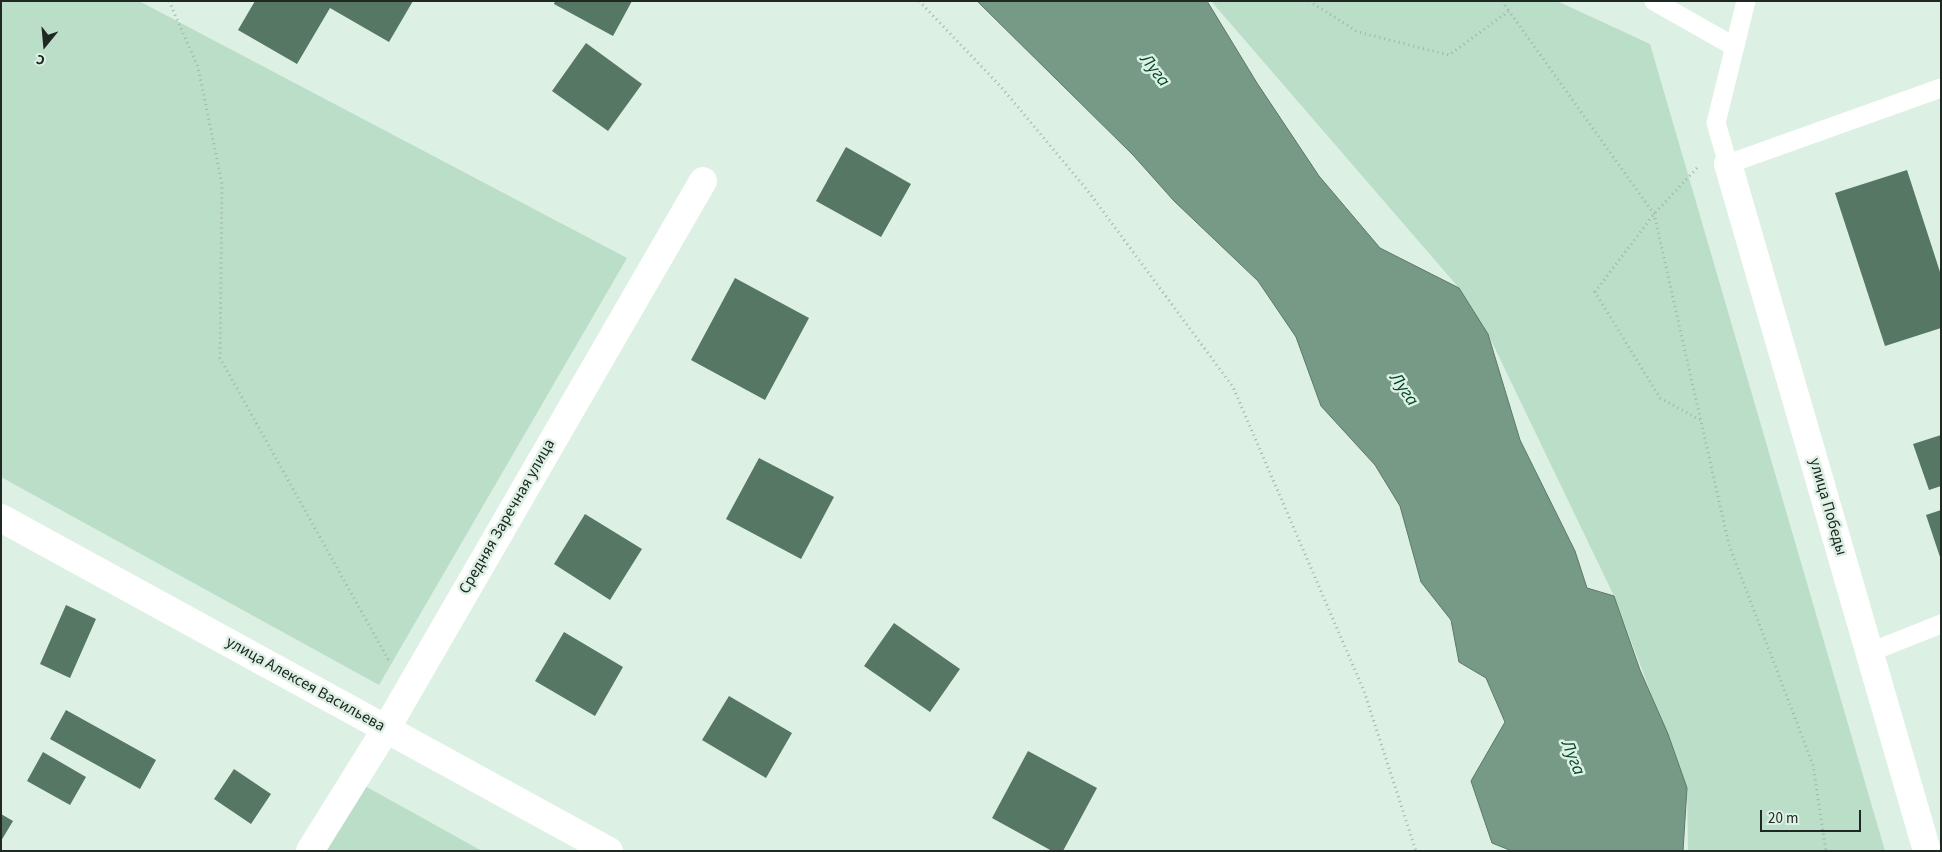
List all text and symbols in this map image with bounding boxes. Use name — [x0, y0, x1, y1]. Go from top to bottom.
north arrow — [20, 20, 70, 70]
text: С — [34, 49, 47, 70]
water label: Луга — [1134, 50, 1174, 92]
water label: Луга — [1384, 369, 1422, 411]
street label: Средняя Заречная улица — [456, 436, 560, 598]
street label: улица Победы — [1804, 456, 1850, 558]
street label: улица Алексея Васильева — [222, 633, 388, 737]
water label: Луга — [1555, 737, 1589, 779]
scale bar — [1762, 800, 1863, 832]
text: 20 m — [1768, 808, 1798, 829]

